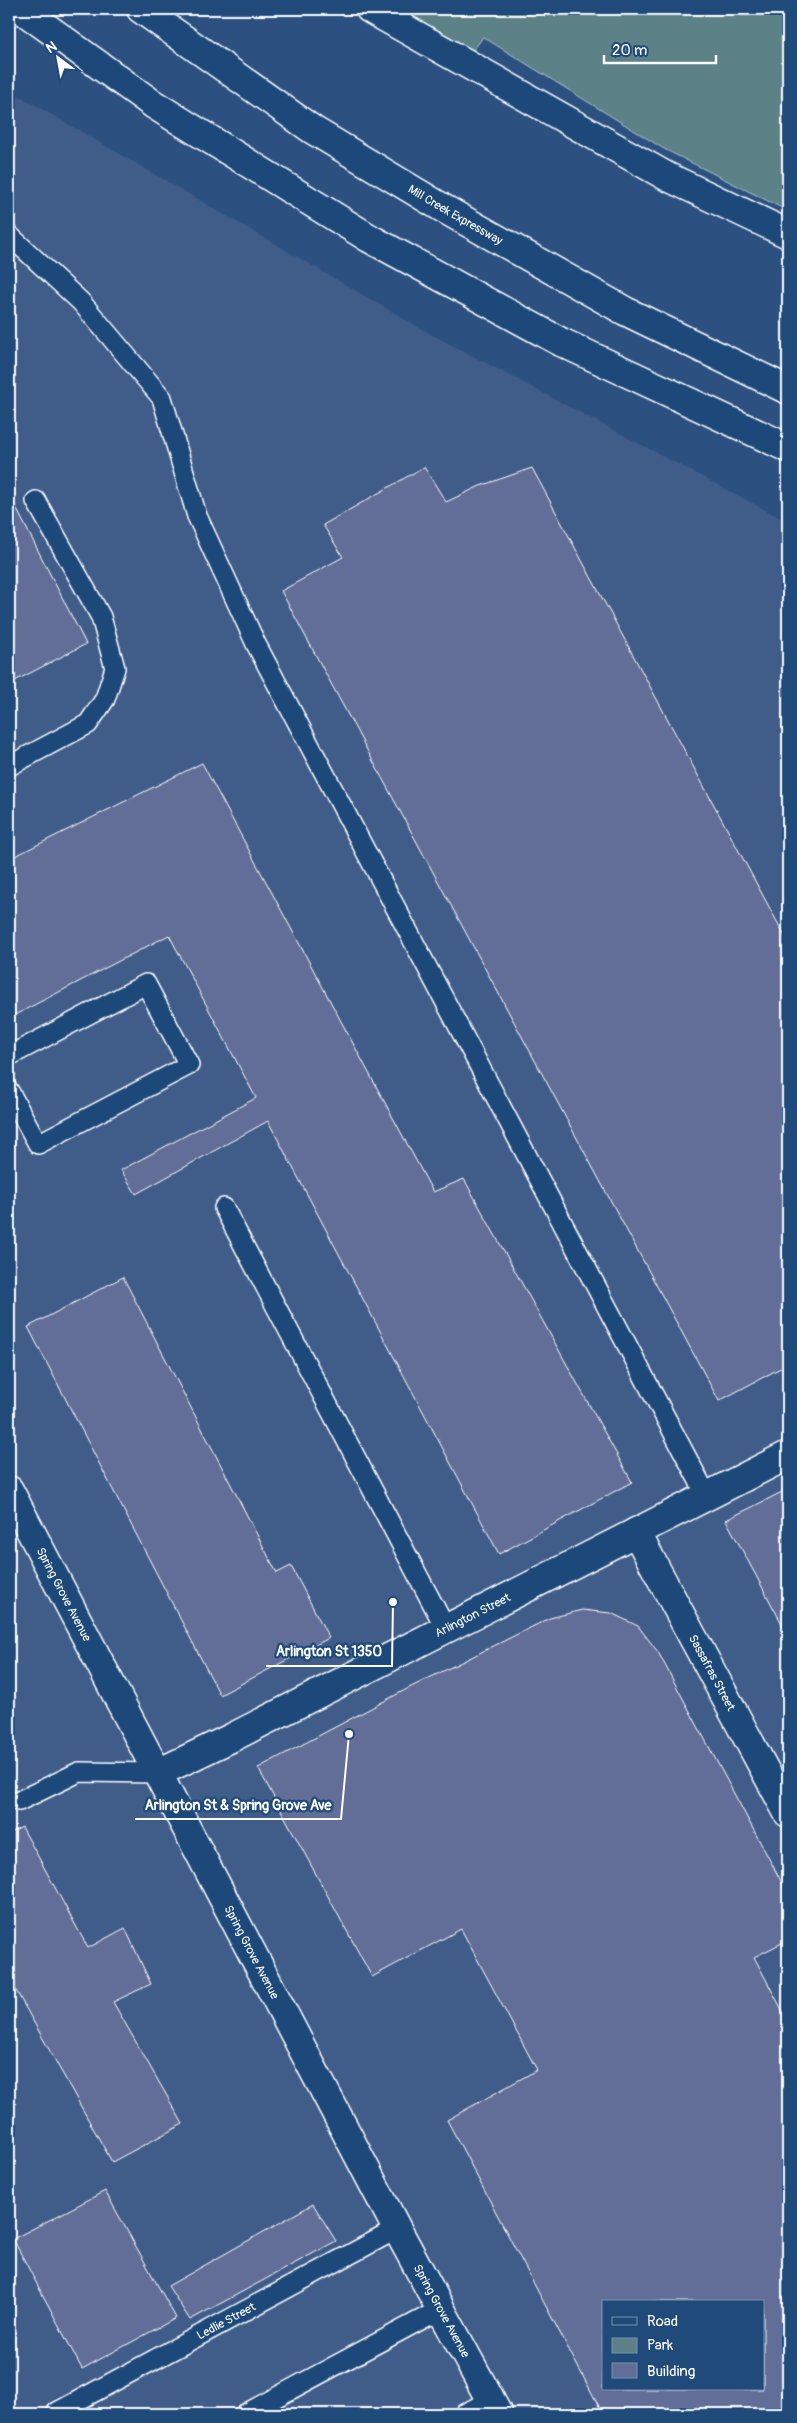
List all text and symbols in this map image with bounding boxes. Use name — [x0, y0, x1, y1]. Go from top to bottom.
north arrow — [32, 32, 82, 82]
scale bar — [604, 32, 717, 64]
text: N — [43, 38, 60, 57]
text: 20 m — [612, 41, 647, 60]
street label: Mill Creek Expressway — [405, 181, 505, 248]
street label: Spring Grove Avenue — [33, 1545, 95, 1644]
street label: Arlington Street — [432, 1590, 513, 1641]
street label: Sassafras Street — [685, 1632, 739, 1713]
callout: Arlington St 1350 — [266, 1637, 392, 1666]
text: Arlington St 1350 — [276, 1643, 382, 1660]
callout: Arlington St & Spring Grove Ave — [135, 1790, 341, 1819]
text: Arlington St & Spring Grove Ave — [145, 1797, 332, 1814]
street label: Spring Grove Avenue — [221, 1903, 282, 2002]
street label: Spring Grove Avenue — [410, 2262, 473, 2360]
street label: Ledlie Street — [194, 2299, 258, 2343]
legend — [602, 2300, 764, 2390]
text: Road — [647, 2312, 678, 2331]
text: Park — [647, 2336, 674, 2355]
text: Building — [647, 2362, 695, 2381]

